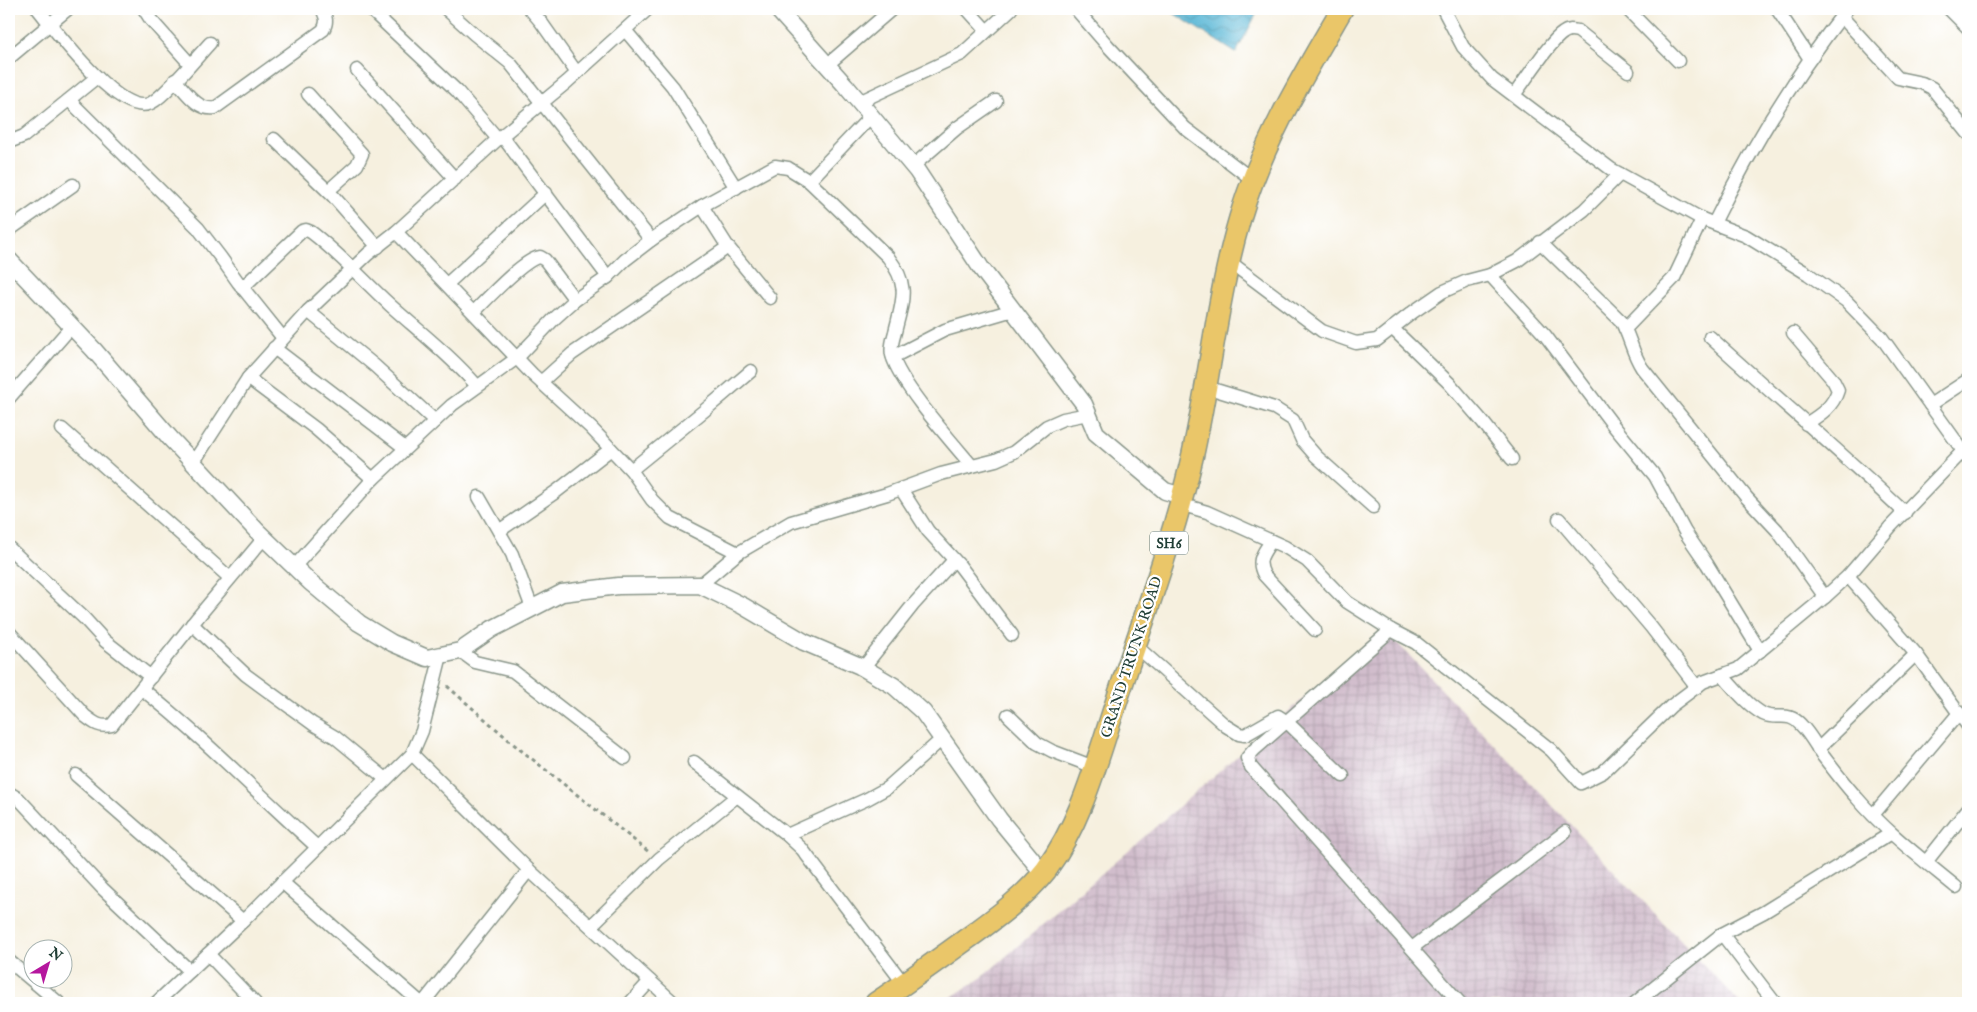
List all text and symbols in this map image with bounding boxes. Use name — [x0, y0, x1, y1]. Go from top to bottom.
road number: SH6 — [1150, 532, 1188, 554]
street label: GRAND TRUNK ROAD — [1096, 574, 1167, 740]
north arrow — [22, 940, 72, 990]
text: N — [44, 943, 66, 965]

